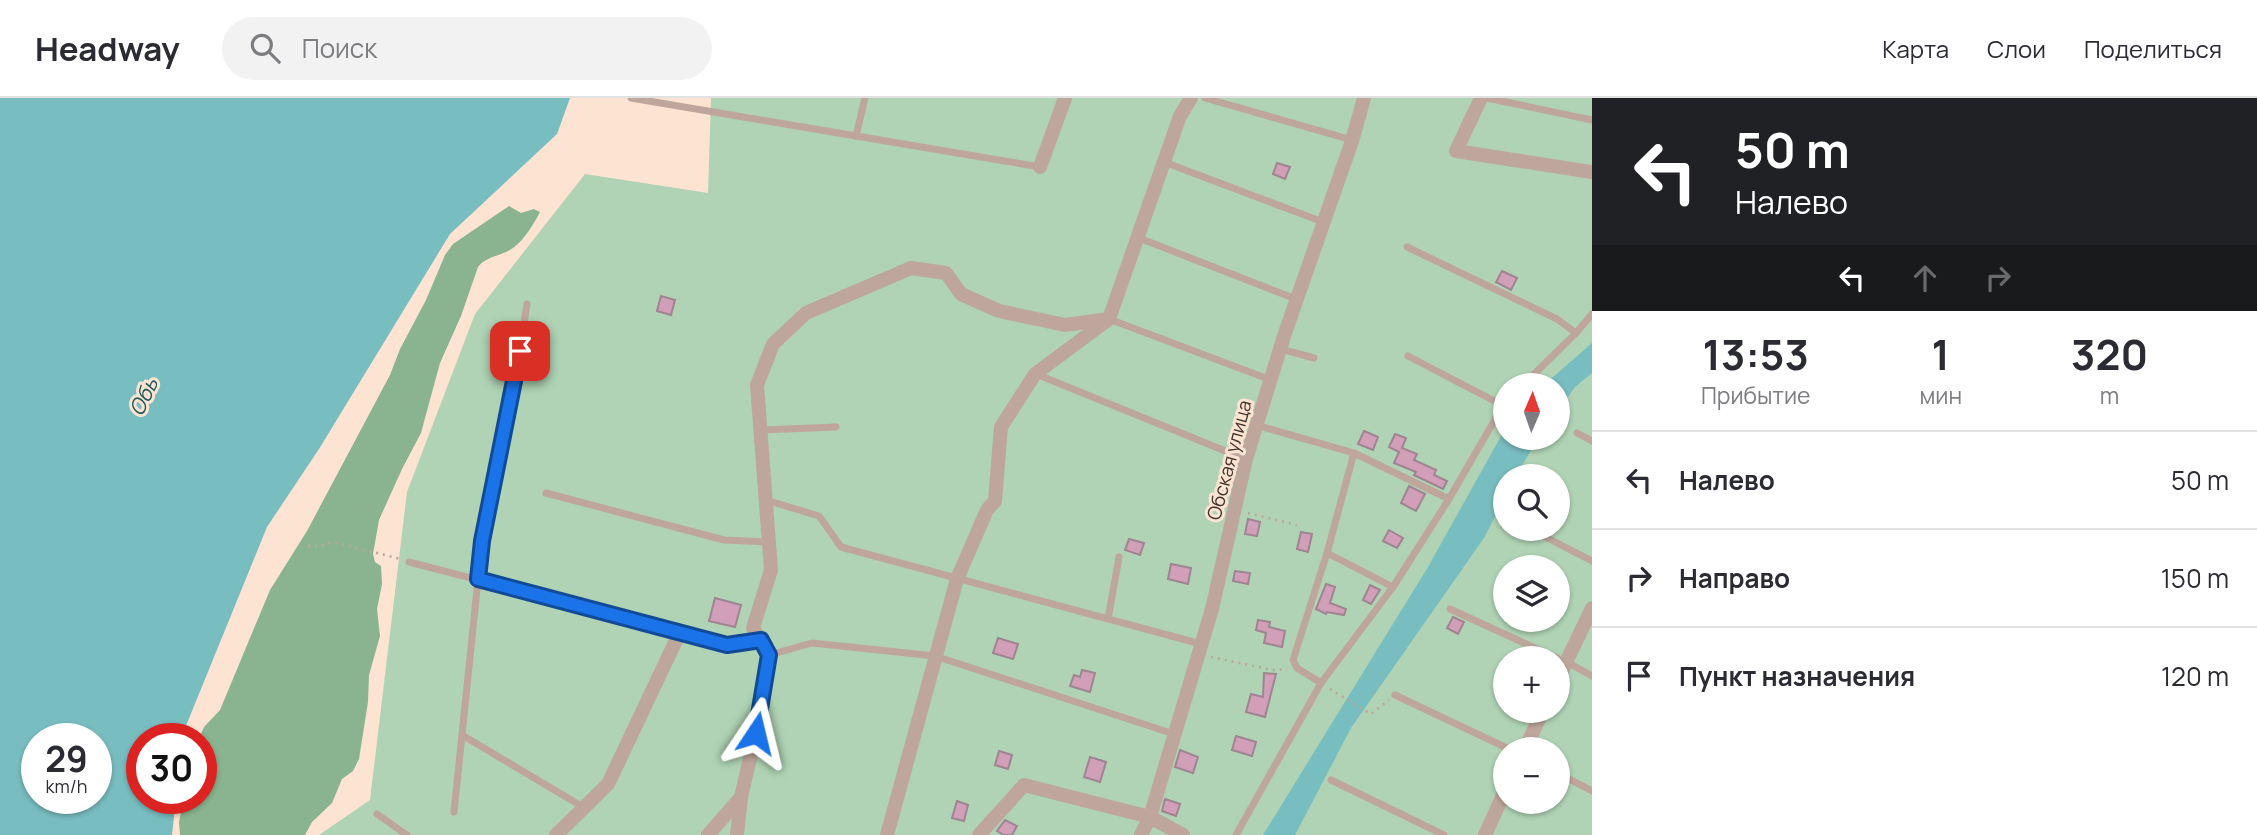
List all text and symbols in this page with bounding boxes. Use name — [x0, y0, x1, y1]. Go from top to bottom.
search box — [222, 17, 712, 80]
text: Headway — [35, 26, 180, 71]
icon: search — [246, 29, 284, 67]
text: Поиск — [302, 30, 377, 66]
text: Карта — [1882, 32, 1949, 65]
text: Слои — [1987, 32, 2046, 65]
text: Поделиться — [2084, 32, 2222, 65]
text: 50 m — [1735, 116, 1850, 183]
icon: left — [1620, 126, 1711, 217]
text: Налево — [1735, 180, 1848, 224]
icon: left — [1833, 259, 1871, 297]
icon: ahead — [1906, 259, 1944, 297]
icon: right — [1979, 259, 2017, 297]
pin — [490, 321, 550, 381]
text: 13:53 — [1703, 325, 1809, 383]
text: 1 — [1932, 325, 1950, 383]
text: 320 — [2071, 325, 2148, 383]
icon: arrive — [501, 332, 539, 370]
water label: Обь — [122, 372, 164, 420]
north arrow — [1493, 373, 1570, 450]
map controls — [1493, 373, 1570, 814]
text: Прибытие — [1701, 379, 1811, 411]
text: мин — [1919, 379, 1962, 411]
text: m — [2100, 379, 2119, 411]
street label: Обская улица — [1200, 397, 1258, 523]
icon: left — [1620, 461, 1658, 499]
text: Налево — [1679, 462, 1775, 498]
text: 50 m — [2171, 462, 2229, 498]
button: search — [1493, 464, 1570, 541]
button: layers — [1493, 555, 1570, 632]
icon: right — [1620, 559, 1658, 597]
text: Направо — [1679, 560, 1790, 596]
text: 150 m — [2161, 560, 2229, 596]
button: + — [1493, 646, 1570, 723]
icon: arrive — [1620, 657, 1658, 695]
text: Пункт назначения — [1679, 658, 1915, 694]
text: 120 m — [2161, 658, 2229, 694]
position arrow — [719, 696, 793, 770]
speed limit sign: 30 — [126, 723, 217, 814]
text: 29 — [45, 735, 88, 783]
button: − — [1493, 737, 1570, 814]
text: km/h — [46, 774, 87, 798]

